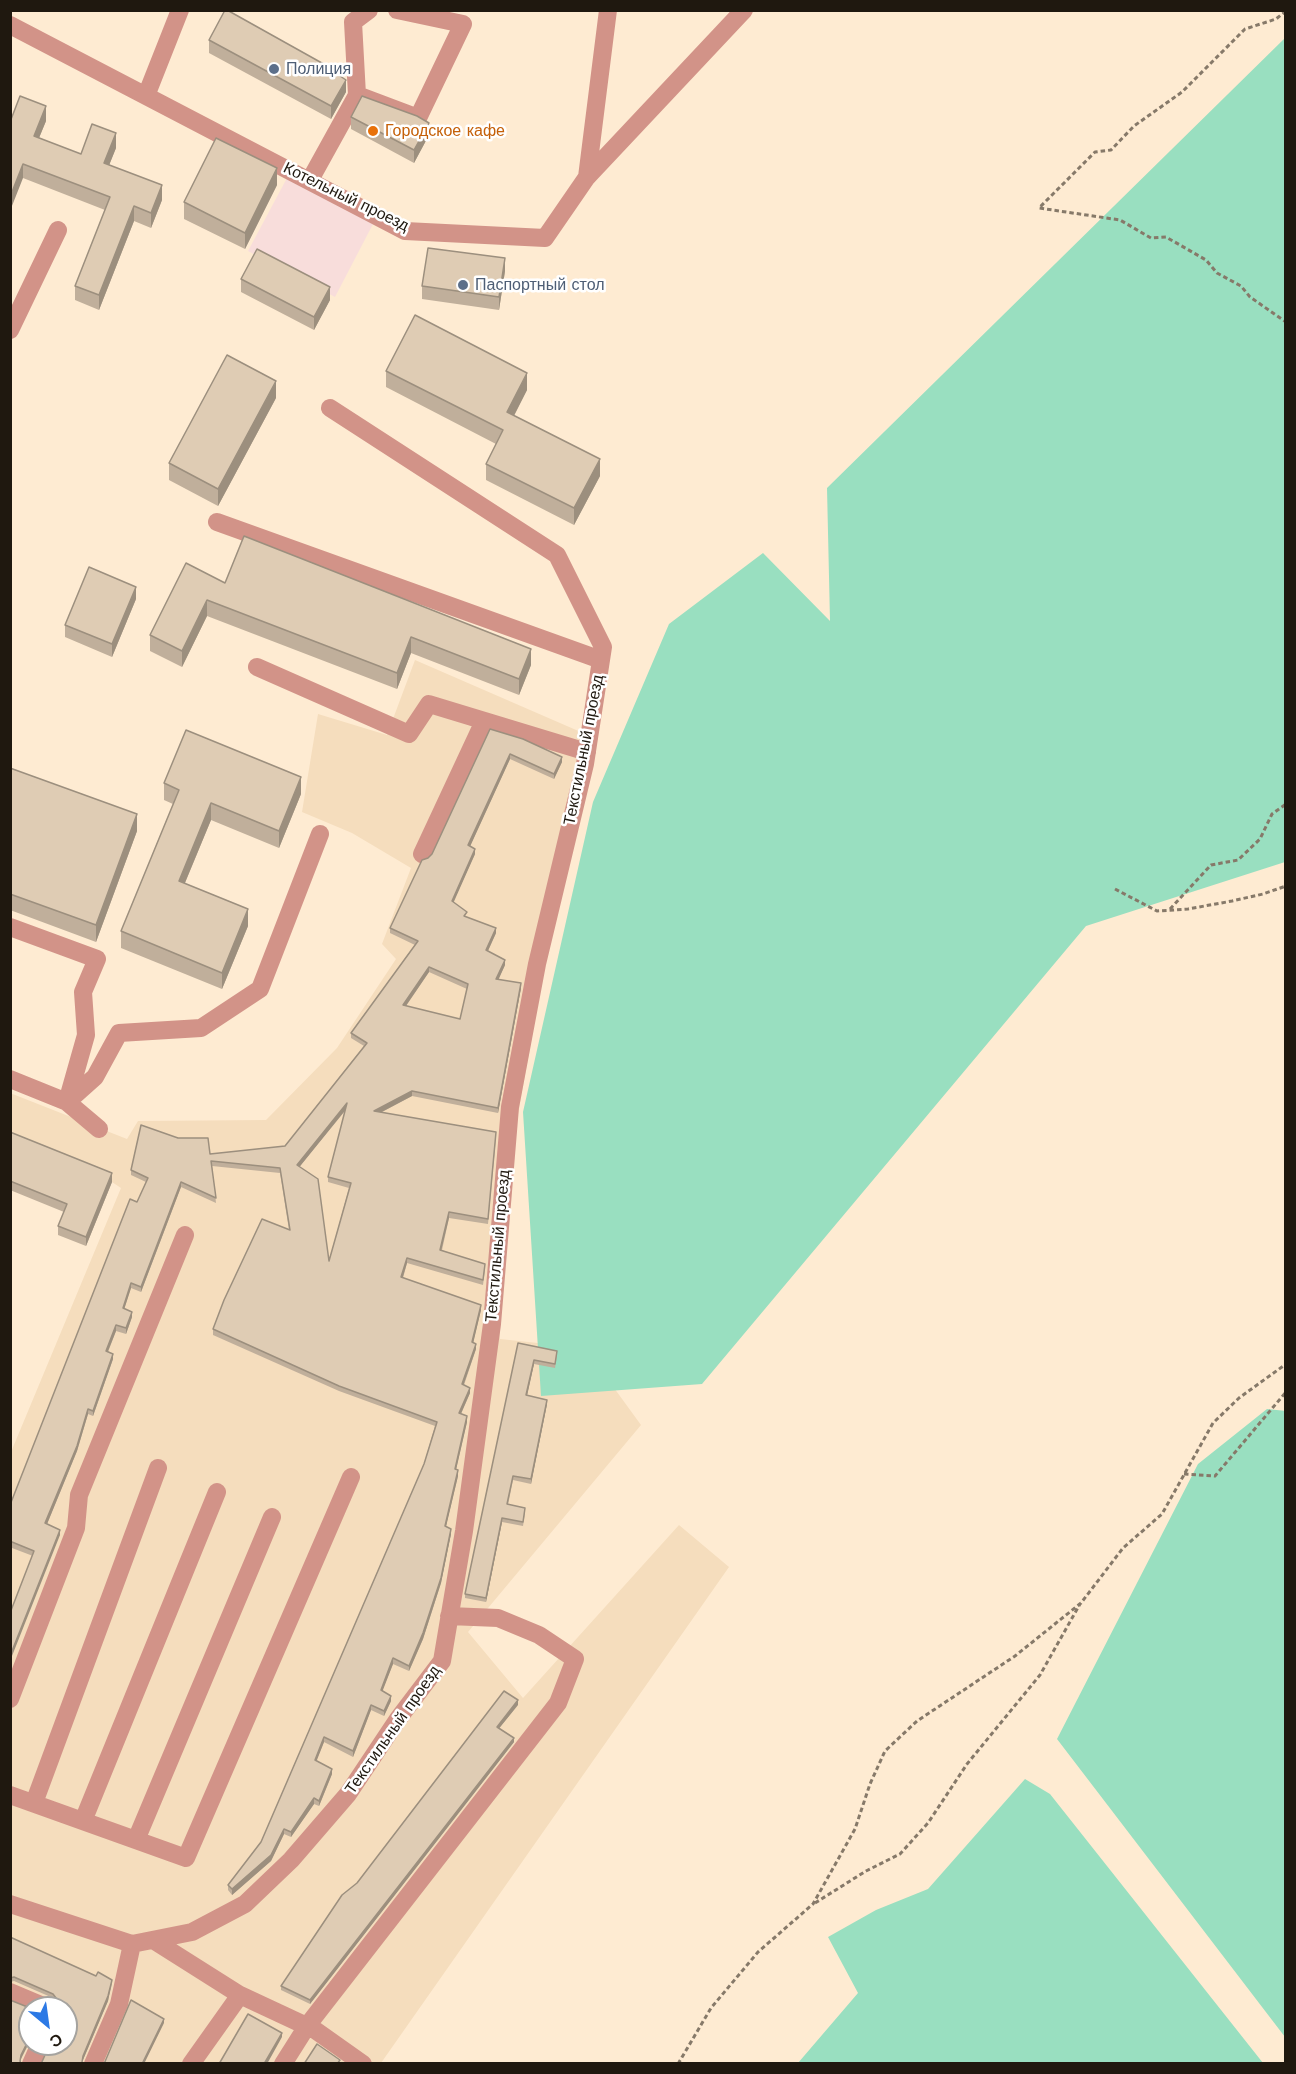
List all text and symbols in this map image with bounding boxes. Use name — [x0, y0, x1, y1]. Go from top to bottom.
place label: Полиция — [286, 59, 351, 79]
marker: Полиция — [267, 62, 281, 76]
place label: Городское кафе — [385, 121, 505, 141]
marker: Городское кафе — [366, 124, 380, 138]
street label: Котельный проезд — [280, 158, 412, 236]
place label: Паспортный стол — [475, 275, 605, 295]
marker: Паспортный стол — [456, 278, 470, 292]
street label: Текстильный проезд — [560, 673, 608, 827]
street label: Текстильный проезд — [482, 1169, 514, 1323]
street label: Текстильный проезд — [341, 1662, 445, 1798]
north arrow — [18, 1996, 78, 2056]
text: С — [46, 2029, 66, 2052]

